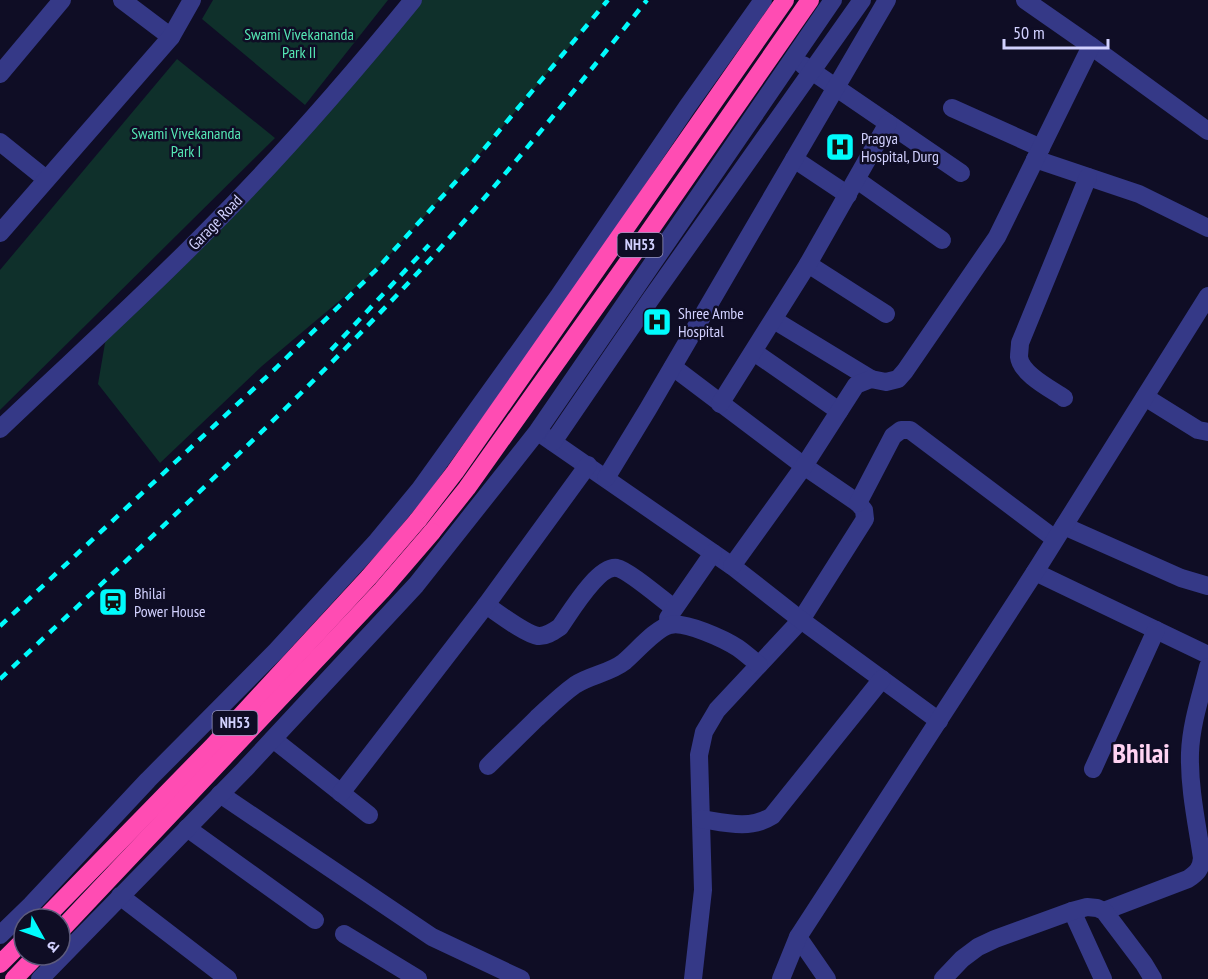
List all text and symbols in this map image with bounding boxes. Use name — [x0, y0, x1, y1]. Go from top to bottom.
scale bar — [1004, 12, 1108, 50]
text: 50 m — [1013, 21, 1045, 44]
park label: Swami Vivekananda Park II — [244, 24, 354, 62]
park label: Swami Vivekananda Park I — [131, 123, 241, 161]
place label: Pragya Hospital, Durg — [861, 128, 939, 166]
hospital icon: Pragya Hospital, Durg — [824, 131, 856, 163]
street label: Garage Road — [184, 190, 246, 254]
road number: NH53 — [618, 233, 662, 257]
place label: Shree Ambe Hospital — [678, 303, 744, 341]
hospital icon: Shree Ambe Hospital — [641, 306, 673, 338]
place label: Bhilai Power House — [134, 583, 206, 621]
station icon: Bhilai Power House — [97, 586, 129, 618]
road number: NH53 — [212, 711, 258, 735]
district label: Bhilai — [1112, 734, 1170, 771]
north arrow — [12, 907, 72, 967]
text: उ — [42, 937, 64, 957]

